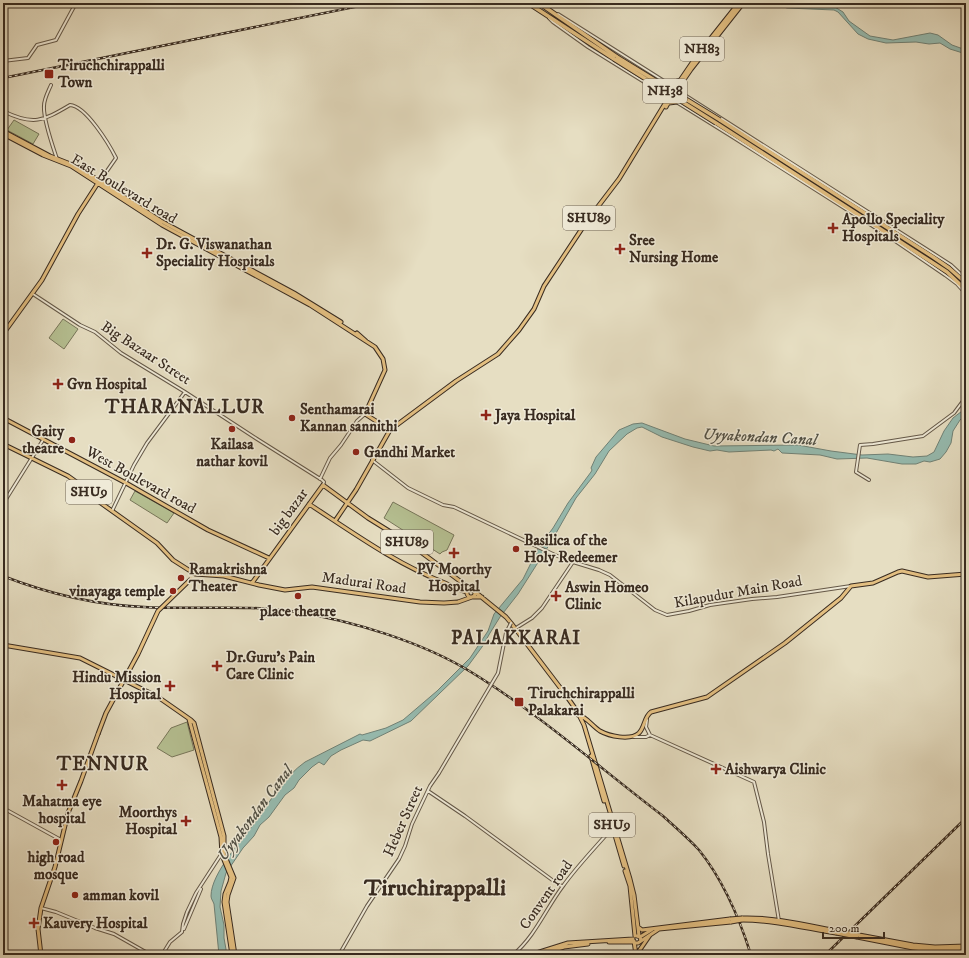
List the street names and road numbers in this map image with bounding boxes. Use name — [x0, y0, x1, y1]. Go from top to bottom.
road number: NH83 — [680, 37, 724, 61]
road number: NH38 — [643, 79, 687, 103]
street label: East Boulevard road — [67, 150, 181, 228]
road number: SHU89 — [563, 206, 615, 230]
street label: Big Bazaar Street — [98, 317, 195, 389]
street label: West Boulevard road — [82, 441, 200, 518]
road number: SHU9 — [66, 480, 112, 504]
street label: big bazar — [266, 485, 313, 539]
road number: SHU89 — [381, 530, 433, 554]
street label: Madurai Road — [321, 568, 408, 598]
street label: Kilapudur Main Road — [673, 571, 804, 613]
street label: Heber Street — [379, 782, 427, 860]
road number: SHU9 — [589, 813, 635, 837]
street label: Convent road — [515, 856, 577, 933]

